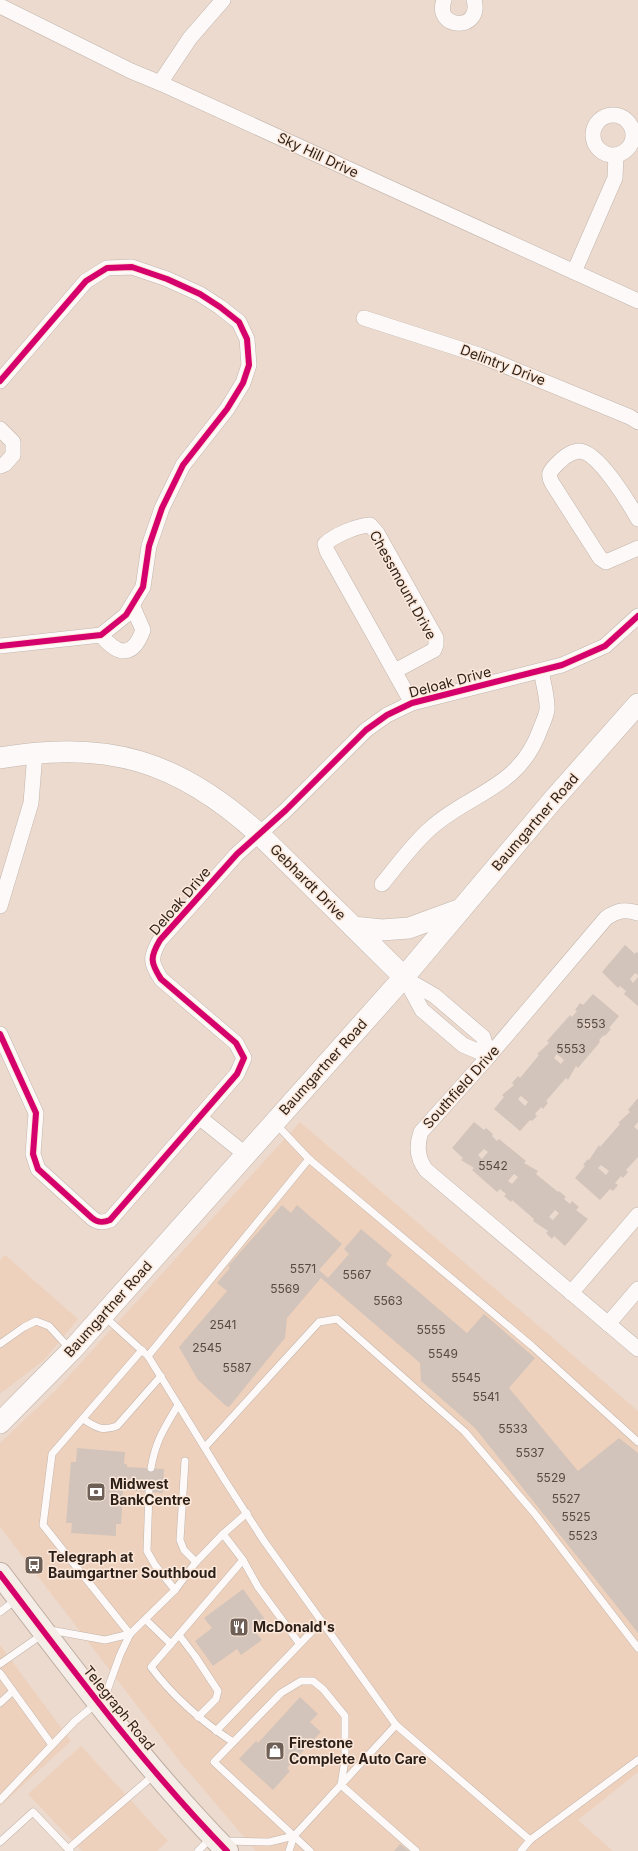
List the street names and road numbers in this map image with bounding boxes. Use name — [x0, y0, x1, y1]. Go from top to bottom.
street label: Sky Hill Drive — [275, 128, 362, 181]
street label: Delintry Drive — [458, 340, 548, 389]
street label: Chessmount Drive — [366, 527, 440, 642]
street label: Deloak Drive — [407, 662, 493, 701]
street label: Baumgartner Road — [488, 769, 582, 874]
street label: Gebhardt Drive — [267, 840, 350, 923]
street label: Deloak Drive — [146, 863, 214, 938]
street label: Baumgartner Road — [275, 1015, 370, 1118]
street label: Southfield Drive — [419, 1042, 502, 1132]
street label: Baumgartner Road — [60, 1257, 155, 1360]
street label: Telegraph Road — [80, 1662, 159, 1753]

